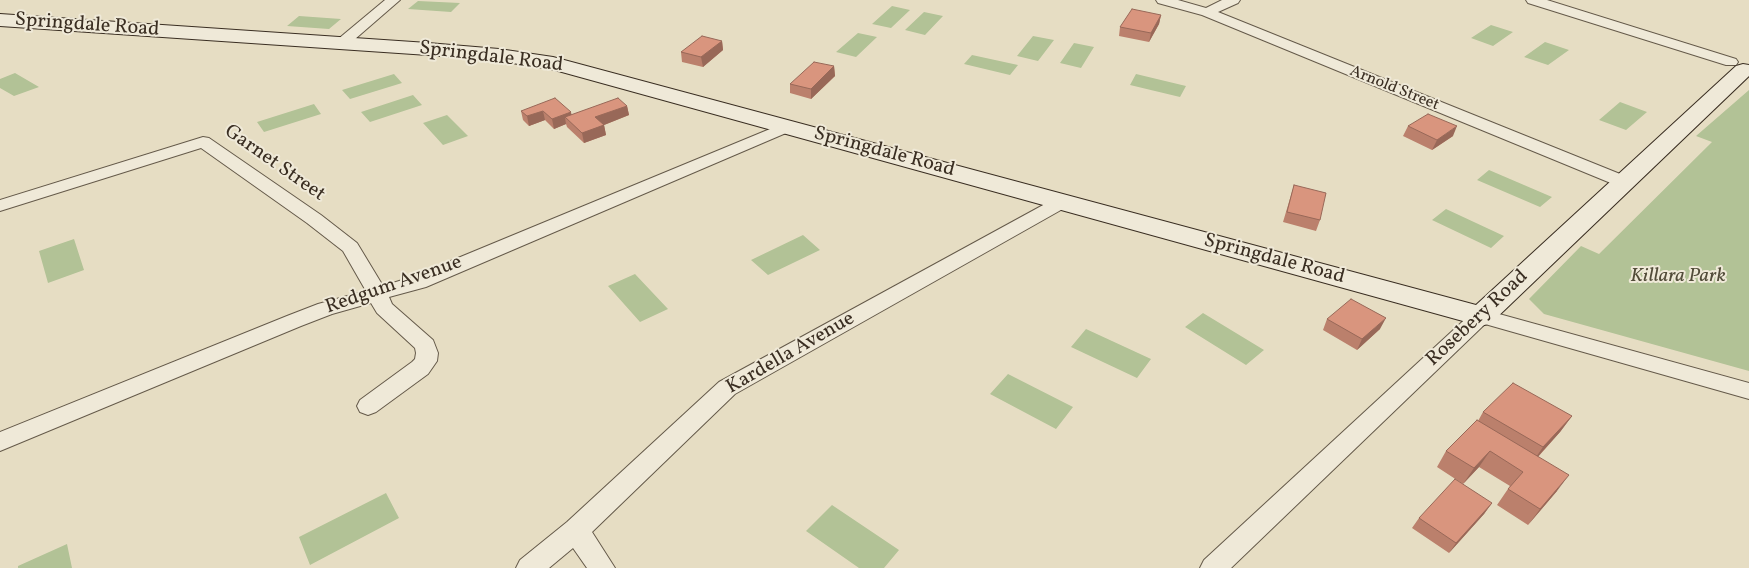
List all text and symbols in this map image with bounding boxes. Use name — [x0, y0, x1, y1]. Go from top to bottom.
street label: Springdale Road — [14, 9, 160, 43]
street label: Springdale Road — [418, 37, 564, 79]
street label: Arnold Street — [1346, 62, 1442, 116]
street label: Garnet Street — [219, 120, 329, 208]
street label: Springdale Road — [811, 123, 957, 183]
street label: Springdale Road — [1201, 230, 1347, 290]
street label: Redgum Avenue — [323, 251, 465, 321]
park label: Killara Park — [1630, 265, 1726, 289]
street label: Rosebery Road — [1422, 266, 1534, 372]
street label: Kardella Avenue — [723, 308, 859, 400]

